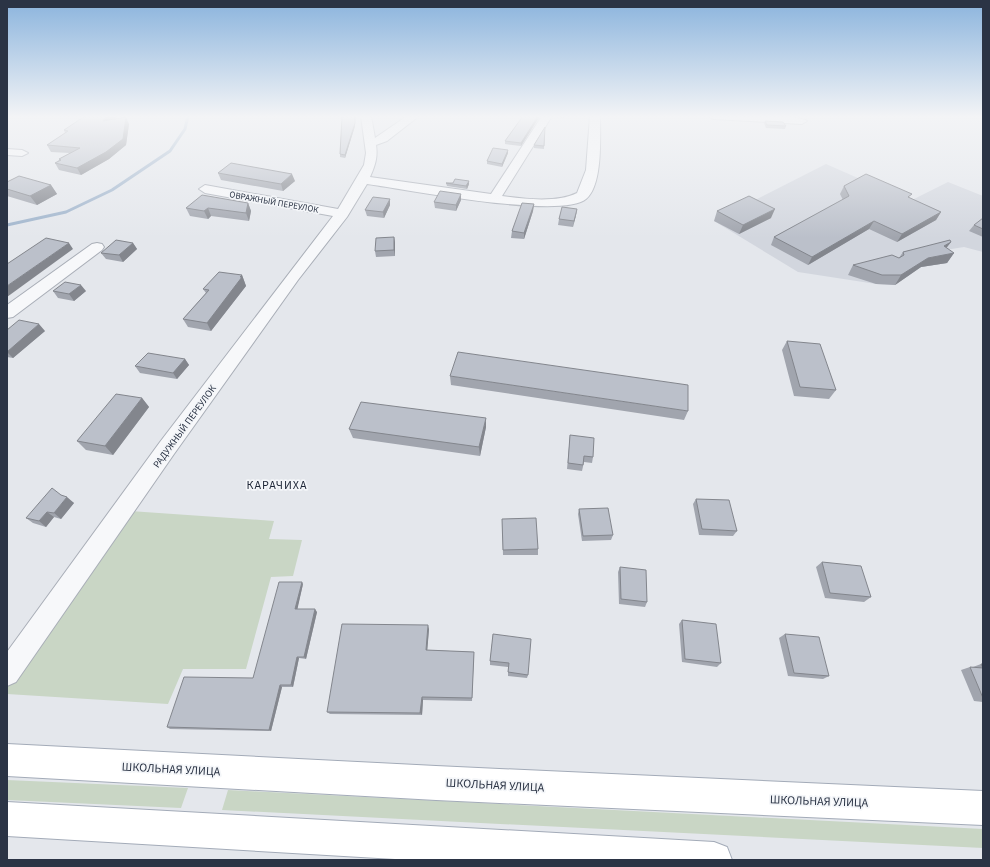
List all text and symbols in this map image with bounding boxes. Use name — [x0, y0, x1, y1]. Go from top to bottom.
street label: ОВРАЖНЫЙ ПЕРЕУЛОК — [228, 188, 320, 217]
street label: РАДУЖНЫЙ ПЕРЕУЛОК — [150, 382, 220, 471]
district label: КАРАЧИХА — [246, 477, 308, 494]
street label: ШКОЛЬНАЯ УЛИЦА — [121, 758, 221, 781]
street label: ШКОЛЬНАЯ УЛИЦА — [445, 774, 545, 797]
street label: ШКОЛЬНАЯ УЛИЦА — [769, 791, 869, 812]

